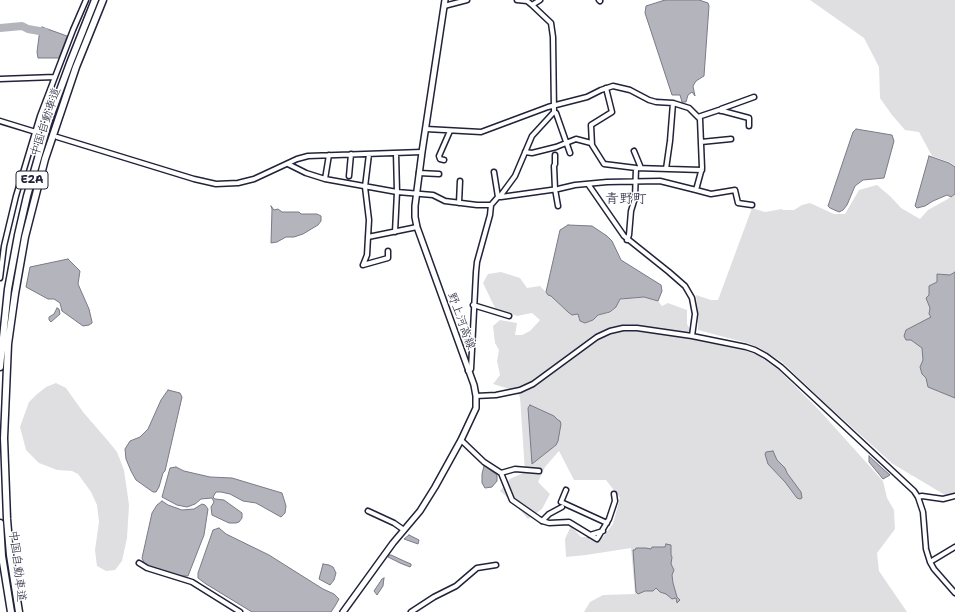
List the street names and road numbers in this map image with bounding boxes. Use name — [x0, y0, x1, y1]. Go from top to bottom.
street label: 中国自動車道 — [28, 86, 64, 158]
road number: E2A — [16, 171, 48, 189]
street label: 野上河高線 — [444, 290, 478, 352]
street label: 中国自動車道 — [5, 529, 29, 603]

